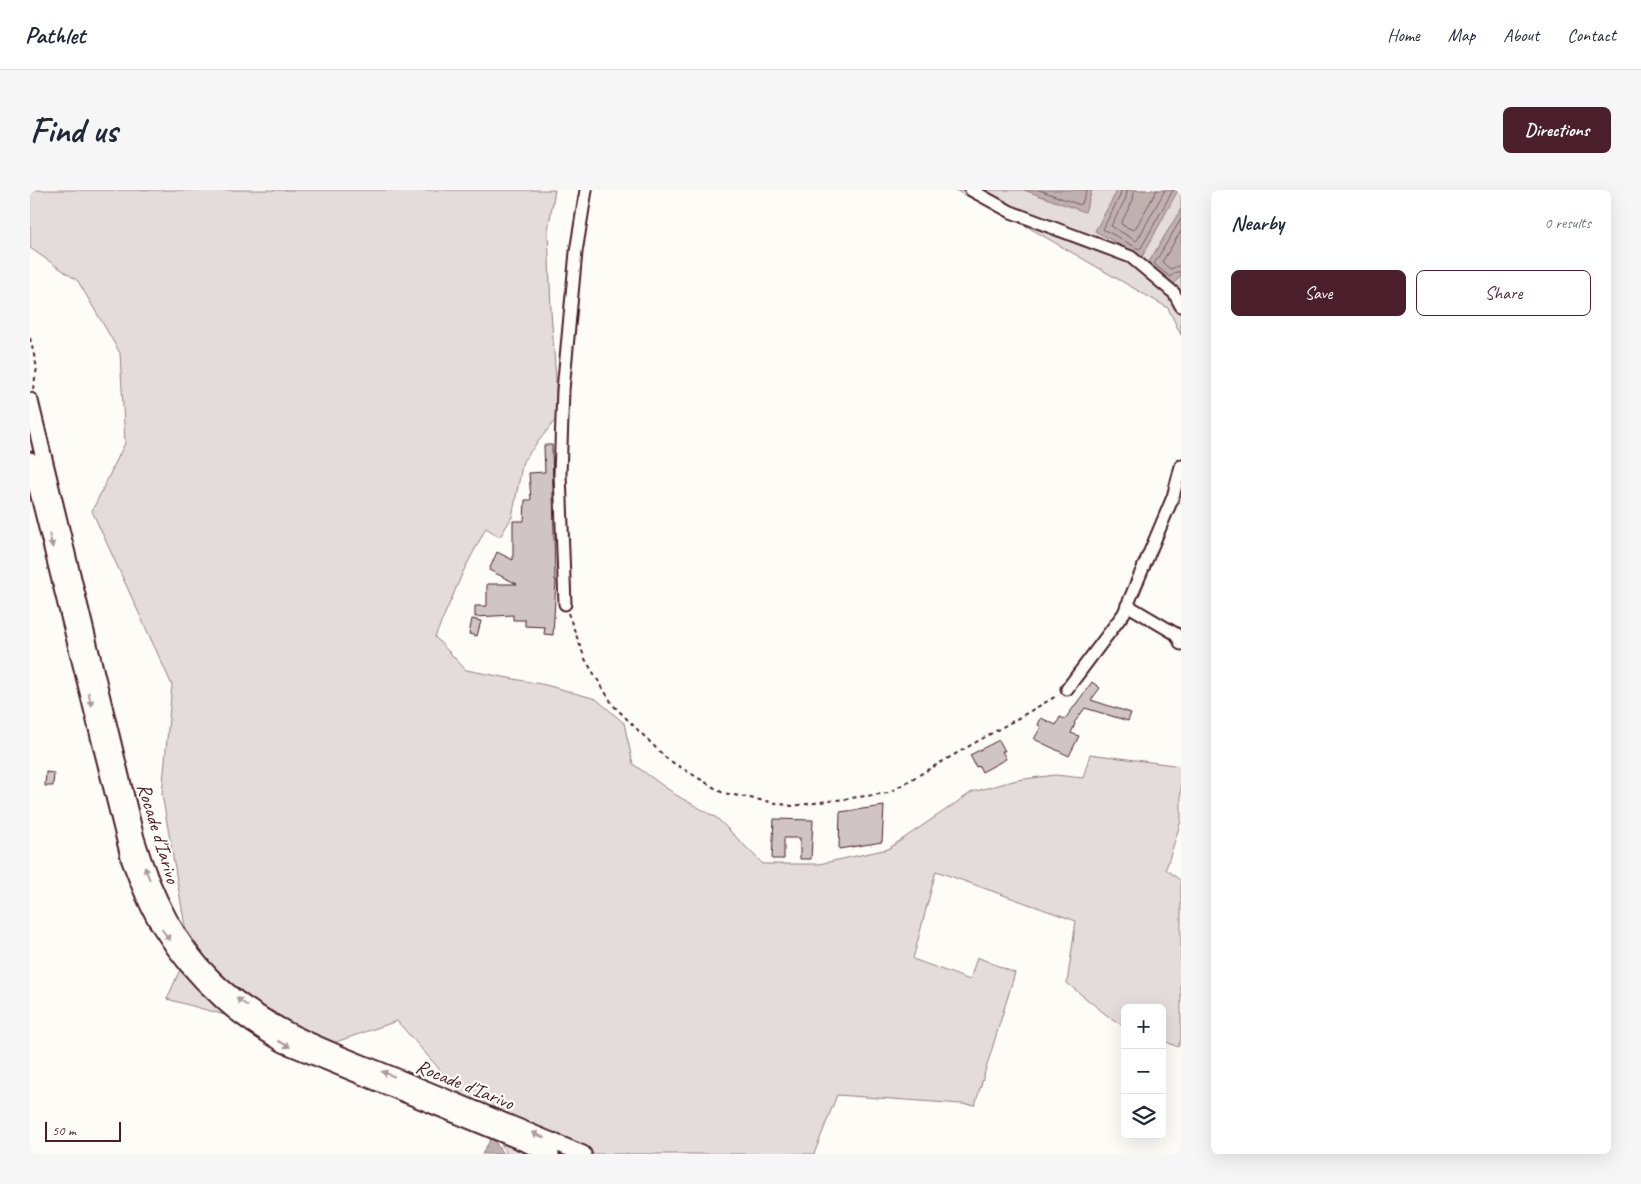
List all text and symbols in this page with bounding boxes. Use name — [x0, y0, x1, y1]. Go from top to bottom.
text: Pathlet — [25, 20, 85, 50]
text: Home — [1387, 24, 1420, 46]
text: Map — [1448, 24, 1475, 46]
text: About — [1503, 24, 1539, 46]
text: Contact — [1567, 24, 1616, 46]
button: Directions — [1503, 107, 1611, 153]
text: Find us — [30, 108, 117, 153]
text: Nearby — [1231, 210, 1284, 236]
text: 0 results — [1544, 213, 1591, 233]
button: Save — [1231, 270, 1406, 316]
button: Share — [1416, 270, 1591, 316]
one-way arrow — [47, 534, 55, 549]
one-way arrow — [86, 691, 94, 706]
street label: Rocade d'Iarivo — [131, 780, 186, 887]
one-way arrow — [143, 866, 151, 880]
one-way arrow — [161, 929, 171, 942]
one-way arrow — [236, 997, 249, 1007]
map controls — [1121, 1004, 1166, 1139]
button: + — [1121, 1004, 1166, 1049]
one-way arrow — [277, 1040, 292, 1048]
button: − — [1121, 1049, 1166, 1094]
street label: Rocade d'Iarivo — [412, 1054, 518, 1116]
one-way arrow — [380, 1069, 395, 1077]
button: layers — [1121, 1094, 1166, 1139]
scale bar — [45, 1119, 121, 1142]
text: 50 m — [52, 1122, 76, 1139]
one-way arrow — [531, 1131, 545, 1139]

